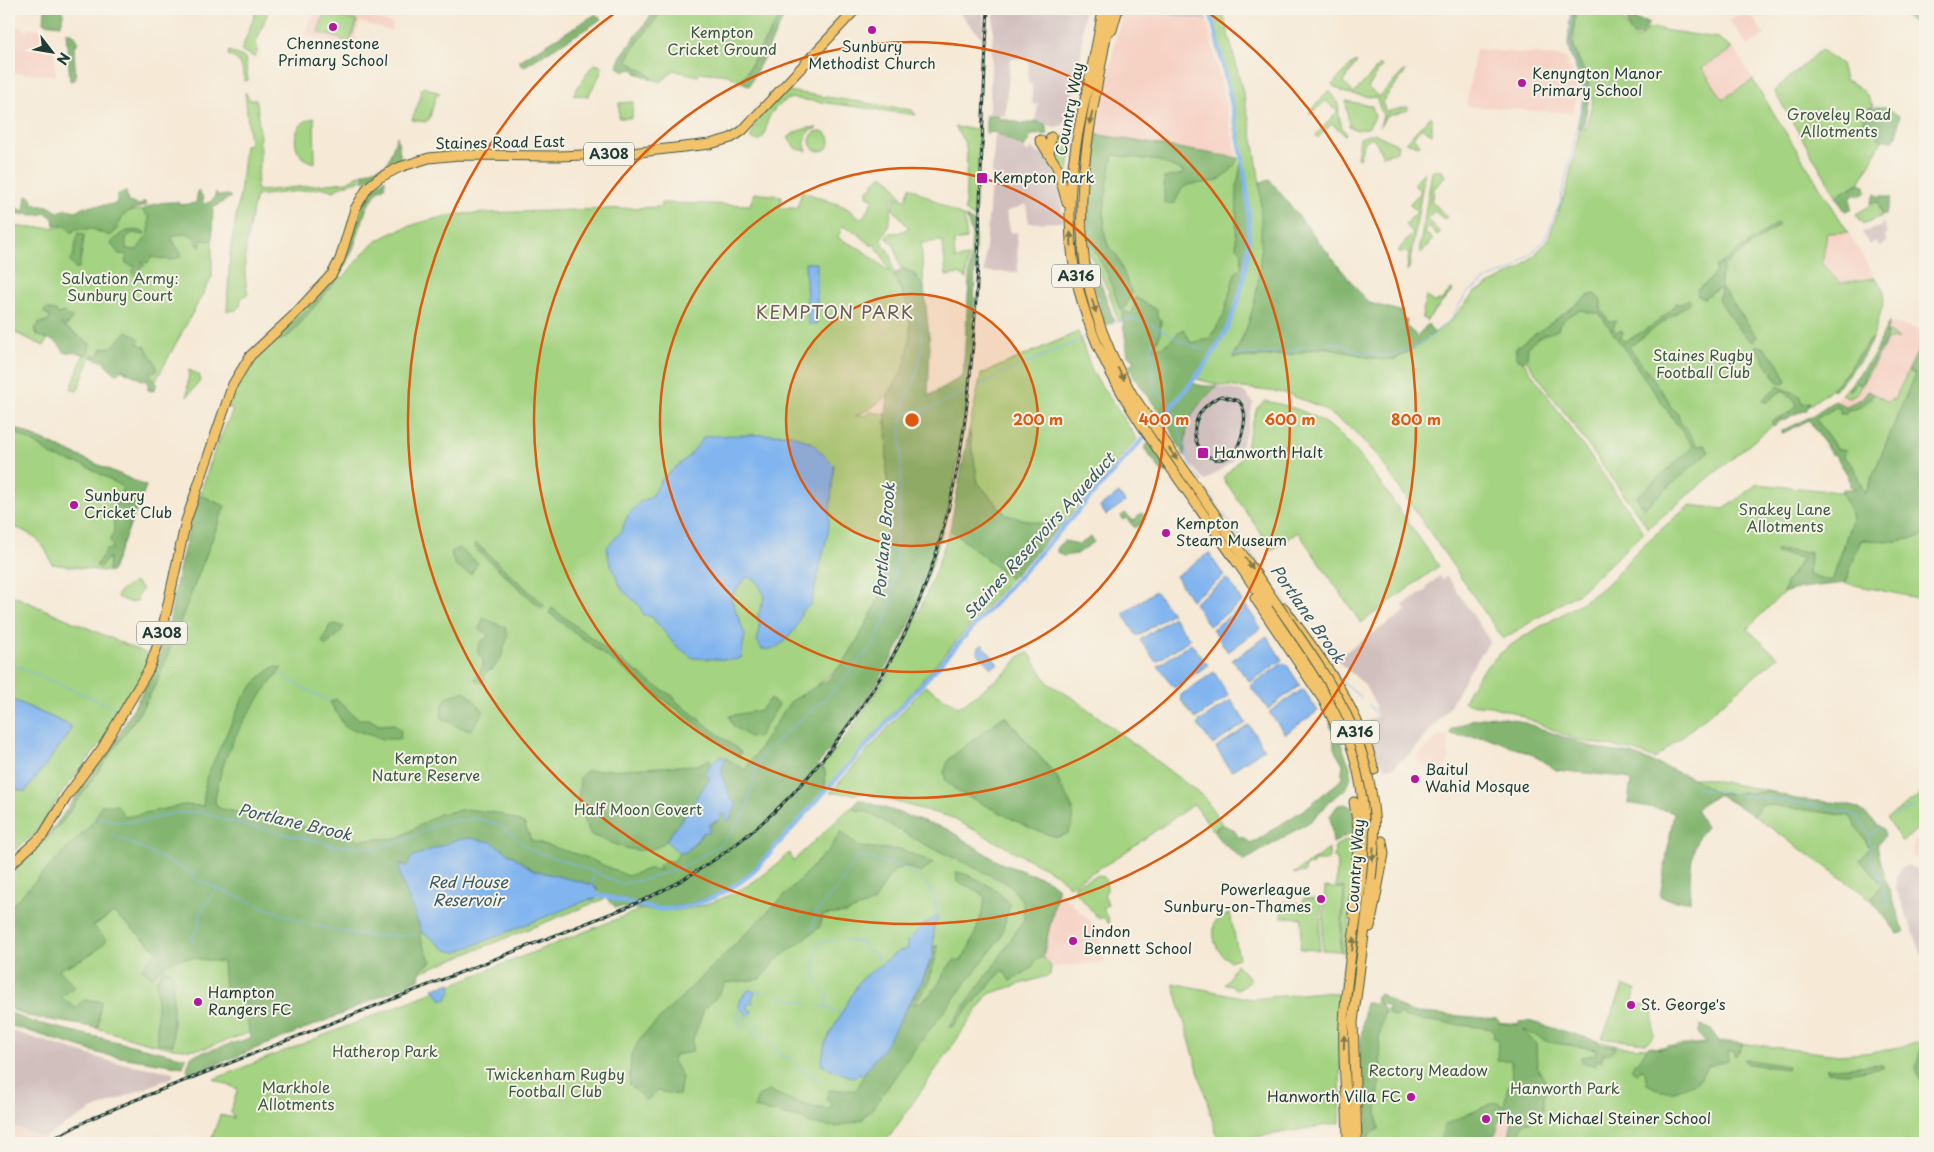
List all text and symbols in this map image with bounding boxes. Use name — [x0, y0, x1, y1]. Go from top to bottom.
park label: Kempton Cricket Ground — [667, 20, 777, 60]
marker: Chennestone Primary School — [327, 21, 339, 33]
marker: Sunbury Methodist Church — [866, 24, 878, 36]
north arrow — [28, 28, 78, 78]
place label: Chennestone Primary School — [278, 31, 388, 71]
place label: Sunbury Methodist Church — [808, 34, 936, 74]
text: N — [52, 49, 75, 69]
street label: Country Way — [1048, 60, 1089, 157]
place label: Kenyngton Manor Primary School — [1532, 61, 1662, 101]
marker: Kenyngton Manor Primary School — [1516, 77, 1528, 89]
park label: Groveley Road Allotments — [1787, 102, 1891, 142]
one-way arrow — [1087, 111, 1095, 126]
street label: Staines Road East — [435, 129, 565, 154]
road number: A308 — [584, 142, 634, 166]
place label: Kempton Park — [993, 165, 1095, 188]
marker: Kempton Park — [975, 171, 989, 185]
one-way arrow — [1067, 231, 1075, 247]
road number: A316 — [1052, 264, 1100, 288]
park label: Salvation Army: Sunbury Court — [61, 266, 179, 306]
district label: KEMPTON PARK — [756, 298, 914, 325]
one-way arrow — [1090, 299, 1098, 314]
park label: Staines Rugby Football Club — [1653, 343, 1753, 383]
one-way arrow — [1117, 367, 1125, 382]
text: 200 m — [1013, 407, 1063, 430]
text: 400 m — [1139, 407, 1189, 430]
text: 600 m — [1264, 407, 1316, 430]
text: 800 m — [1391, 407, 1441, 430]
centre of rings — [903, 411, 921, 429]
place label: Hanworth Halt — [1214, 440, 1323, 463]
water label: Staines Reservoirs Aqueduct — [957, 446, 1121, 624]
marker: Hanworth Halt — [1196, 446, 1210, 460]
one-way arrow — [1168, 447, 1177, 461]
water label: Portlane Brook — [866, 481, 900, 599]
place label: Sunbury Cricket Club — [84, 483, 172, 523]
park label: Snakey Lane Allotments — [1739, 497, 1831, 537]
marker: Sunbury Cricket Club — [68, 499, 80, 511]
place label: Kempton Steam Museum — [1176, 511, 1287, 551]
marker: Kempton Steam Museum — [1160, 527, 1172, 539]
one-way arrow — [1244, 556, 1254, 570]
water label: Portlane Brook — [1266, 559, 1352, 668]
road number: A308 — [137, 622, 187, 644]
road number: A316 — [1331, 720, 1379, 744]
park label: Kempton Nature Reserve — [372, 746, 480, 786]
place label: Baitul Wahid Mosque — [1425, 757, 1530, 797]
marker: Baitul Wahid Mosque — [1409, 773, 1421, 785]
water label: Portlane Brook — [236, 796, 355, 846]
park label: Half Moon Covert — [574, 797, 702, 820]
street label: Country Way — [1340, 818, 1369, 914]
one-way arrow — [1369, 847, 1377, 863]
water label: Red House Reservoir — [428, 869, 509, 911]
place label: Powerleague Sunbury-on-Thames — [1163, 877, 1311, 917]
marker: Powerleague Sunbury-on-Thames — [1315, 893, 1327, 905]
place label: Lindon Bennett School — [1083, 919, 1192, 959]
marker: Lindon Bennett School — [1067, 935, 1079, 947]
one-way arrow — [1349, 936, 1357, 952]
place label: Hampton Rangers FC — [208, 980, 291, 1020]
place label: St. George's — [1641, 992, 1726, 1015]
marker: Hampton Rangers FC — [192, 996, 204, 1008]
marker: St. George's — [1625, 999, 1637, 1011]
one-way arrow — [1340, 1034, 1348, 1050]
park label: Hatherop Park — [332, 1039, 438, 1062]
park label: Rectory Meadow — [1368, 1058, 1488, 1081]
park label: Twickenham Rugby Football Club — [485, 1062, 625, 1102]
park label: Markhole Allotments — [257, 1075, 335, 1115]
park label: Hanworth Park — [1510, 1076, 1620, 1099]
place label: Hanworth Villa FC — [1267, 1084, 1401, 1107]
marker: Hanworth Villa FC — [1405, 1091, 1417, 1103]
place label: The St Michael Steiner School — [1496, 1106, 1711, 1129]
marker: The St Michael Steiner School — [1480, 1113, 1492, 1125]

